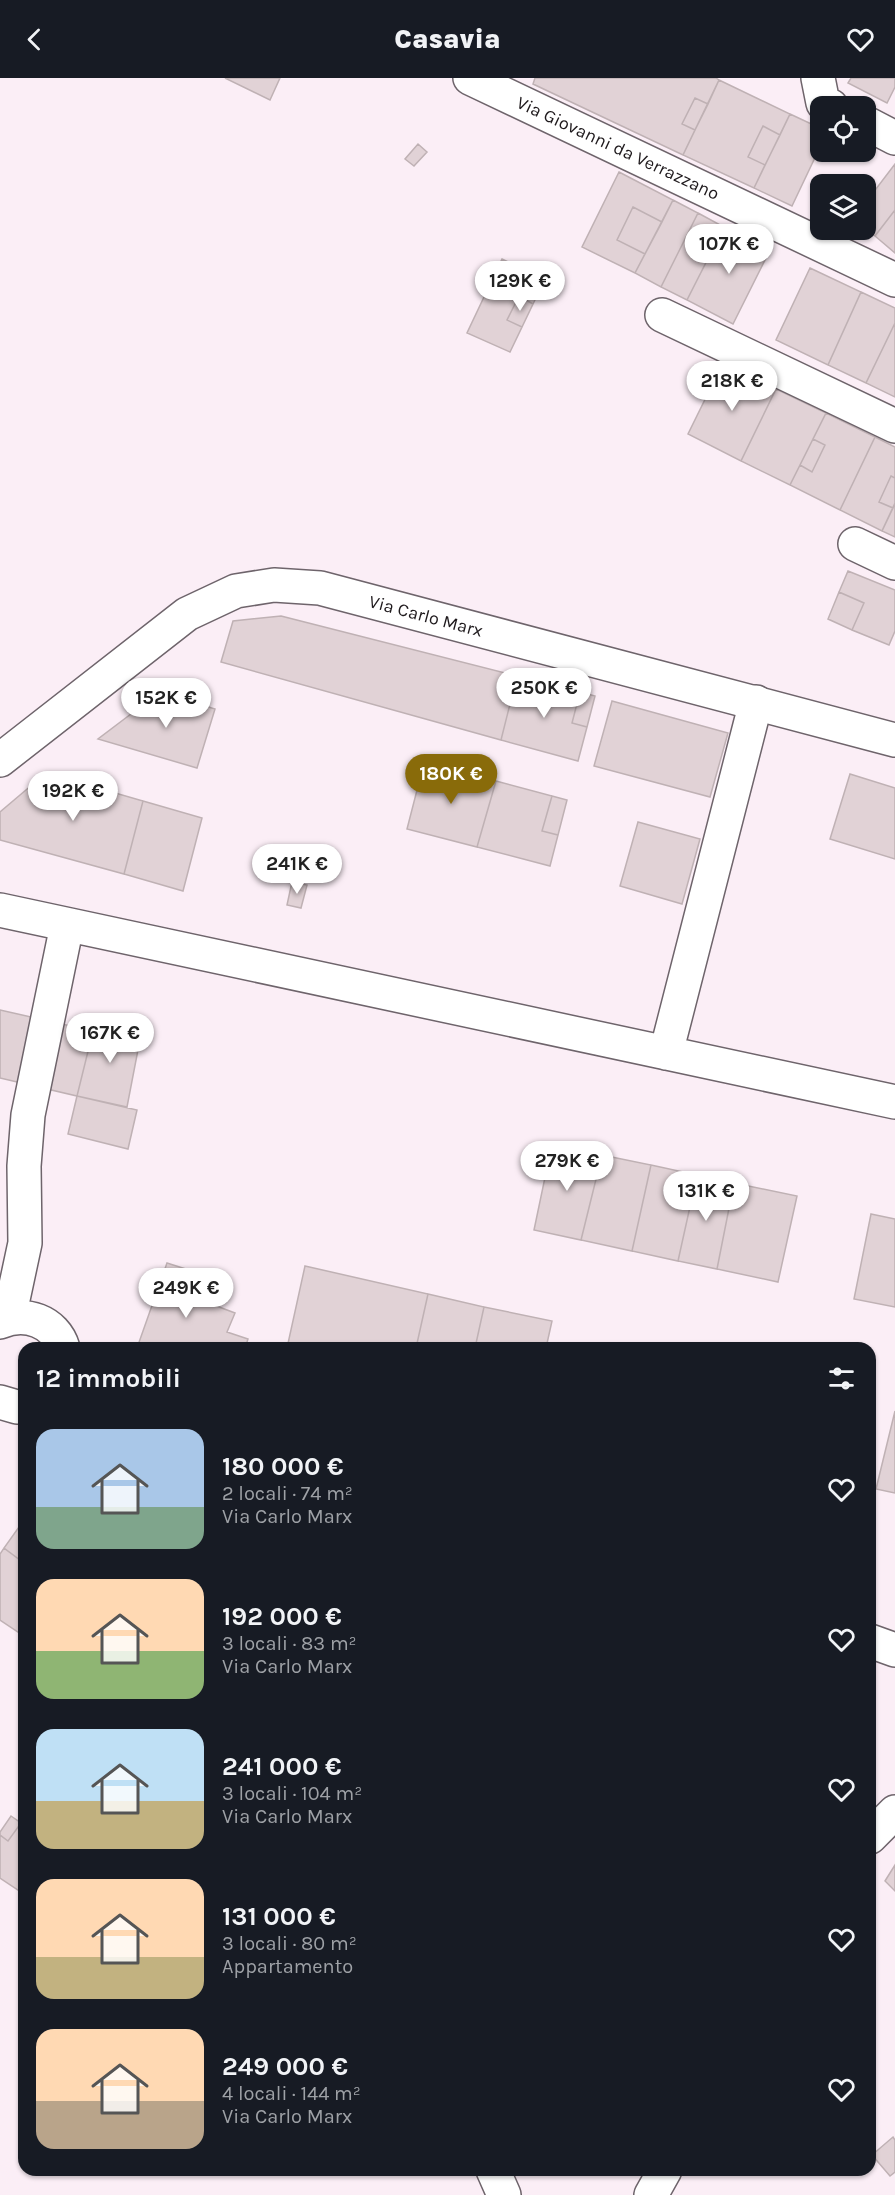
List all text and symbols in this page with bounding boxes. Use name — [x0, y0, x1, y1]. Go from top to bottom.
icon: back — [18, 23, 51, 56]
text: Casavia — [394, 23, 501, 55]
icon: heart — [844, 23, 877, 56]
street label: Via Giovanni da Verrazzano — [513, 91, 723, 205]
map controls — [810, 96, 876, 240]
button: locate — [810, 96, 876, 162]
button: layers — [810, 174, 876, 240]
pin: 107K € — [680, 224, 778, 275]
text: 107K € — [699, 232, 759, 255]
pin: 129K € — [471, 261, 569, 312]
text: 129K € — [489, 269, 551, 292]
pin: 218K € — [683, 361, 781, 412]
text: 218K € — [701, 369, 763, 392]
street label: Via Carlo Marx — [367, 590, 485, 642]
pin: 250K € — [495, 668, 593, 719]
text: 250K € — [510, 676, 578, 699]
pin: 152K € — [117, 678, 215, 729]
text: 152K € — [135, 686, 197, 709]
pin: 180K € — [402, 754, 500, 805]
text: 180K € — [419, 762, 483, 785]
pin: 192K € — [24, 771, 122, 822]
text: 192K € — [42, 779, 104, 802]
pin: 241K € — [248, 844, 346, 895]
text: 241K € — [266, 852, 328, 875]
pin: 167K € — [61, 1013, 159, 1064]
text: 167K € — [80, 1021, 140, 1044]
pin: 279K € — [518, 1141, 616, 1192]
text: 279K € — [534, 1149, 600, 1172]
pin: 131K € — [657, 1171, 755, 1222]
text: 131K € — [677, 1179, 735, 1202]
pin: 249K € — [137, 1268, 235, 1319]
text: 249K € — [152, 1276, 220, 1299]
icon: filters — [825, 1362, 858, 1395]
text: 12 immobili — [36, 1363, 181, 1394]
text: 180 000 € — [222, 1451, 344, 1482]
icon: home — [84, 1453, 156, 1525]
icon: heart — [825, 1473, 858, 1506]
text: 2 locali · 74 m² — [222, 1482, 353, 1505]
text: Via Carlo Marx — [222, 1505, 352, 1528]
text: 192 000 € — [222, 1601, 342, 1632]
icon: home — [84, 1603, 156, 1675]
icon: heart — [825, 1623, 858, 1656]
text: 3 locali · 83 m² — [222, 1632, 357, 1655]
text: Via Carlo Marx — [222, 1655, 352, 1678]
text: 241 000 € — [222, 1751, 341, 1782]
icon: home — [84, 1753, 156, 1825]
icon: heart — [825, 1773, 858, 1806]
text: 3 locali · 104 m² — [222, 1782, 362, 1805]
text: Via Carlo Marx — [222, 1805, 352, 1828]
text: 131 000 € — [222, 1901, 336, 1932]
icon: home — [84, 1903, 156, 1975]
icon: heart — [825, 1923, 858, 1956]
text: 3 locali · 80 m² — [222, 1932, 357, 1955]
text: Appartamento — [222, 1955, 353, 1978]
text: 249 000 € — [222, 2051, 348, 2082]
icon: home — [84, 2053, 156, 2125]
icon: heart — [825, 2073, 858, 2106]
text: 4 locali · 144 m² — [222, 2082, 361, 2105]
text: Via Carlo Marx — [222, 2105, 352, 2128]

